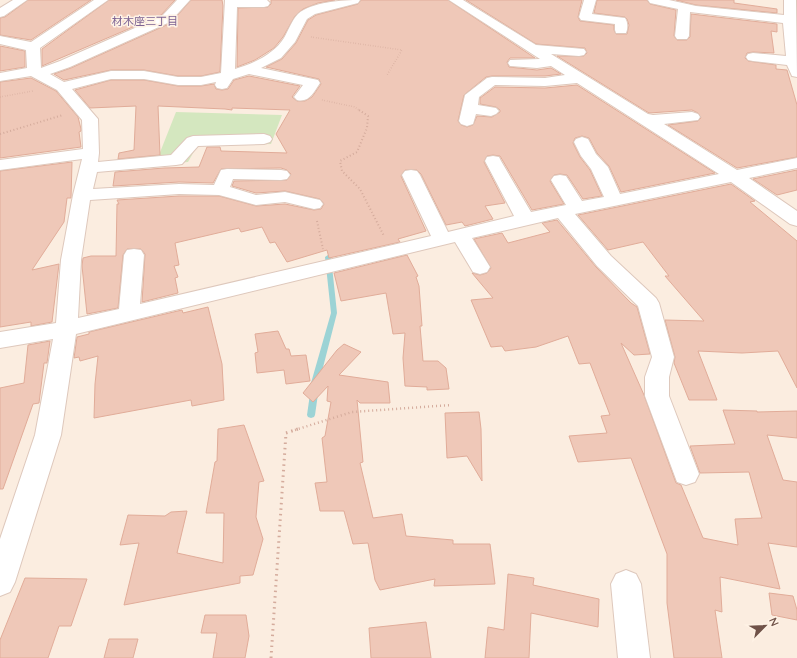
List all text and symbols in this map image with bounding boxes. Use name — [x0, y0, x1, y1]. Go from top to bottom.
district label: 材木座三丁目 — [112, 14, 178, 28]
north arrow — [745, 606, 785, 646]
text: N — [766, 615, 782, 628]

